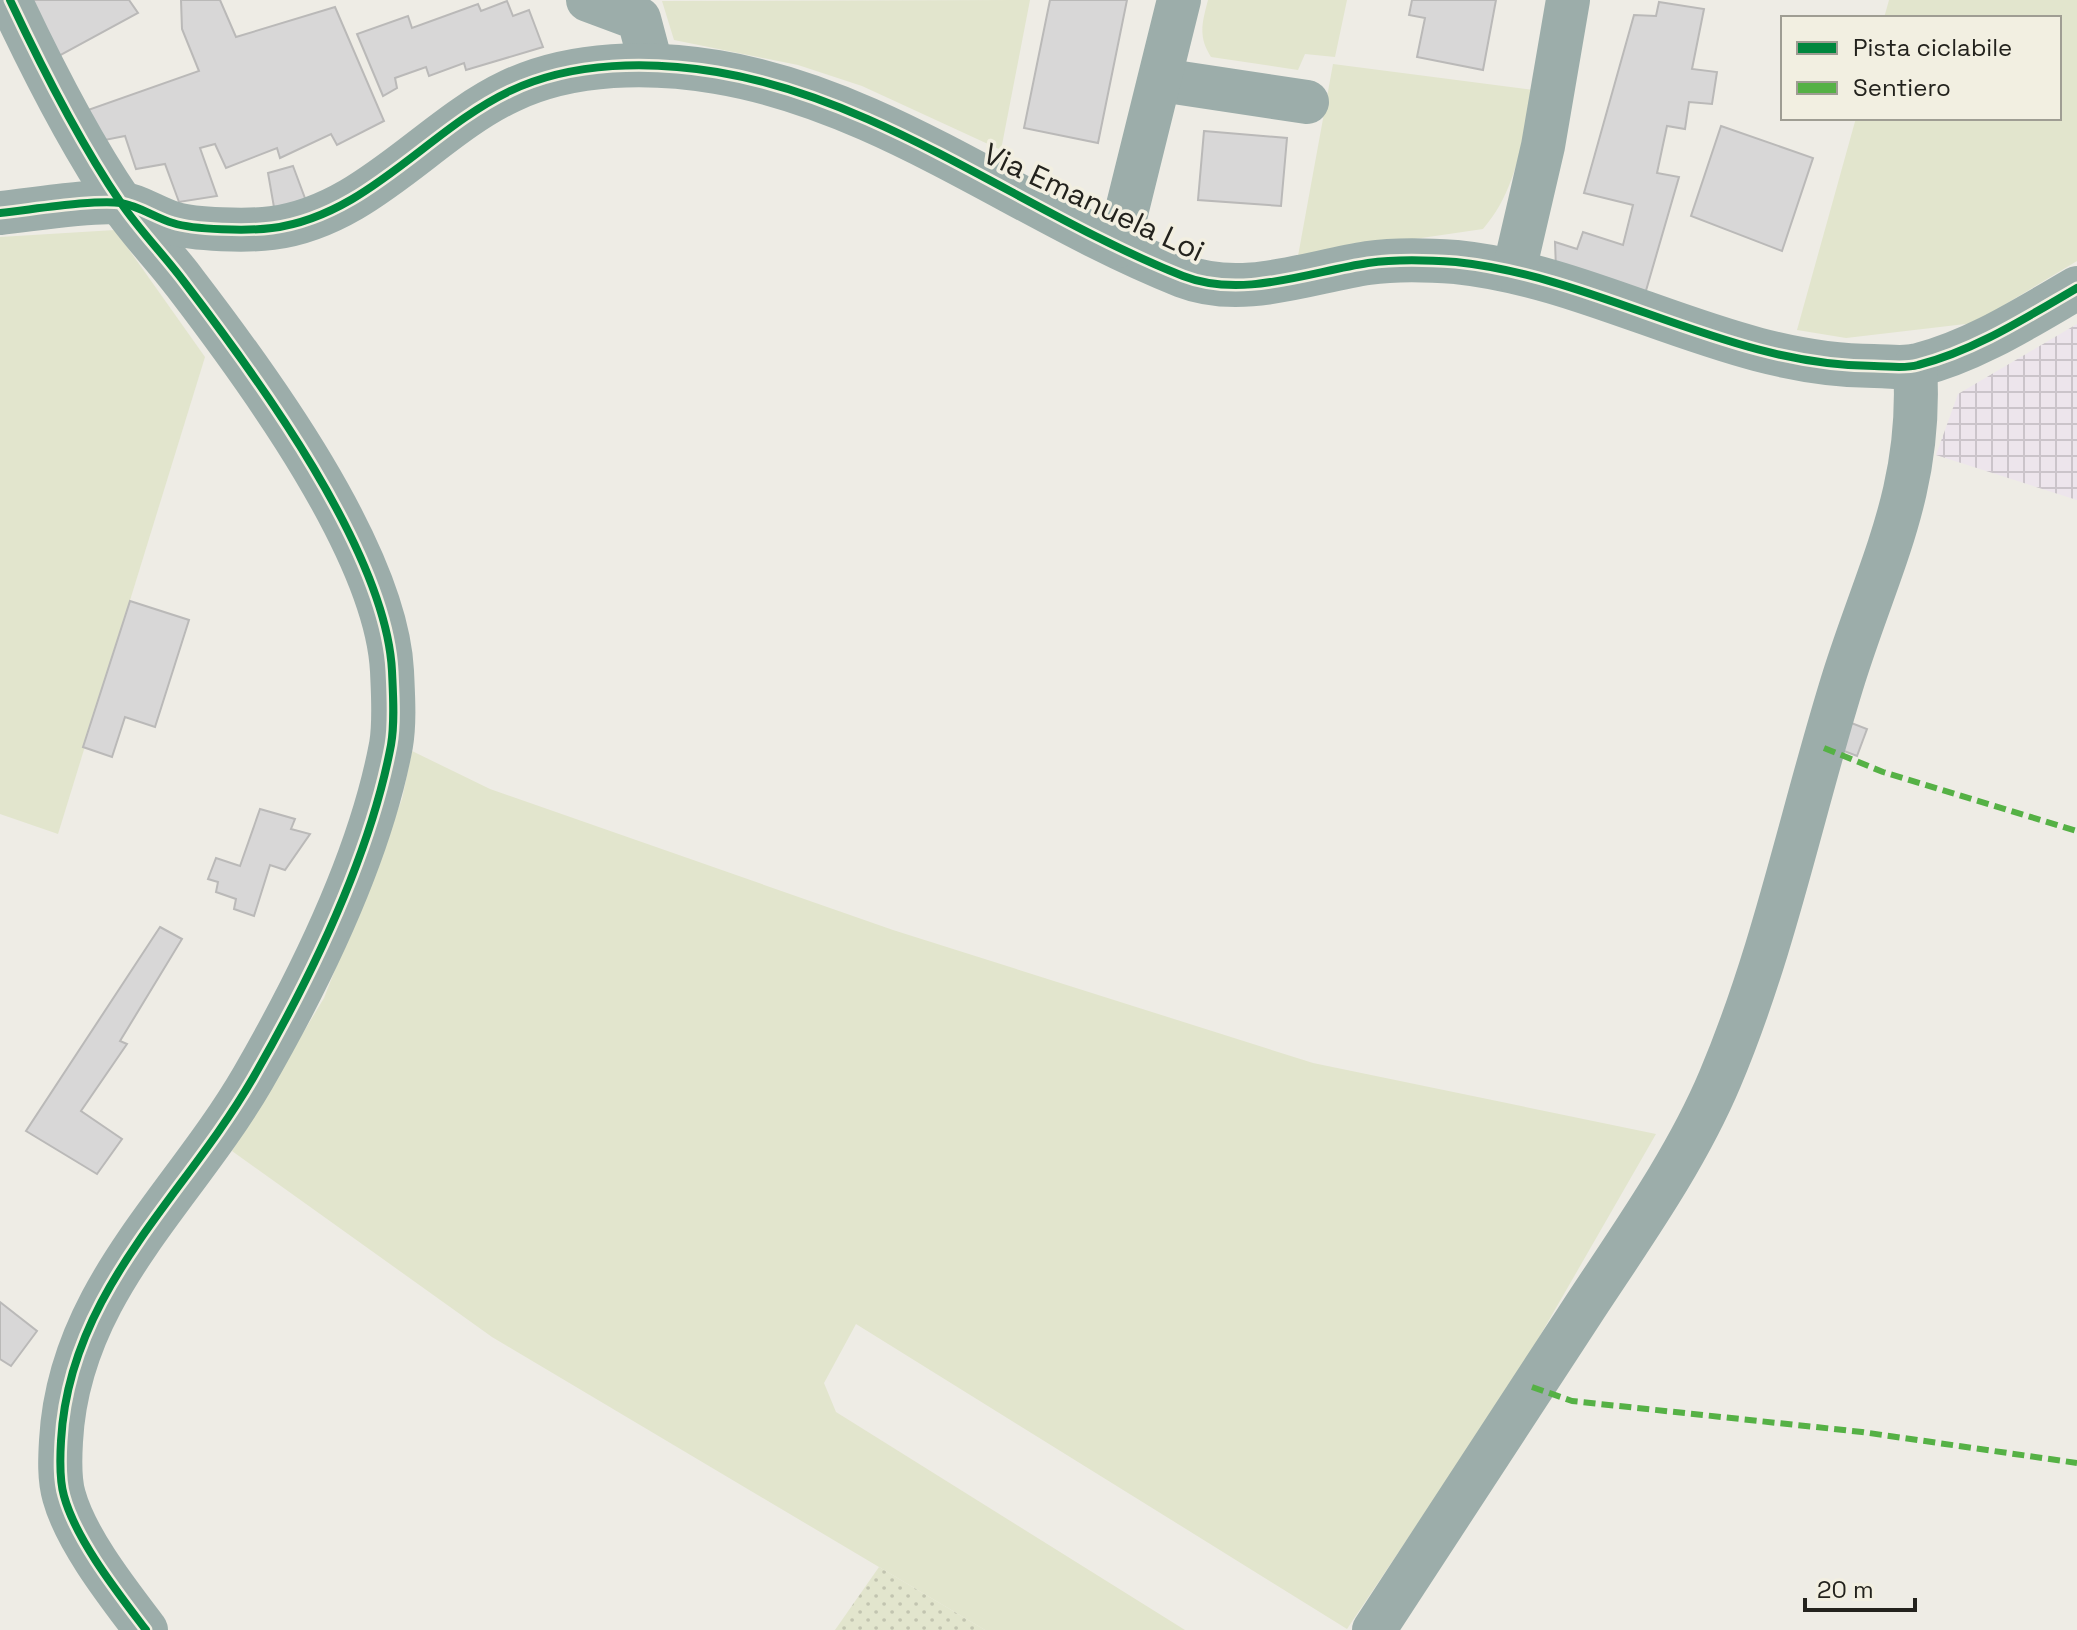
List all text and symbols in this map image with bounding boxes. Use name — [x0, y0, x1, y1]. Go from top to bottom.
legend — [1781, 16, 2061, 120]
text: Pista ciclabile — [1853, 32, 2012, 63]
text: Sentiero — [1853, 72, 1951, 103]
street label: Via Emanuela Loi — [977, 134, 1211, 270]
scale bar — [1805, 1562, 1915, 1612]
text: 20 m — [1817, 1574, 1874, 1605]

